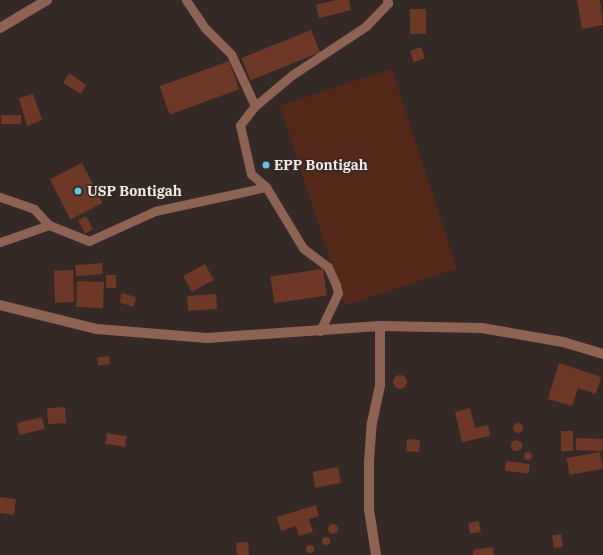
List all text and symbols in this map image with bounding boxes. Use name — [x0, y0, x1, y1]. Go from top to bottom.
place label: EPP Bontigah — [274, 157, 368, 173]
marker: EPP Bontigah — [261, 160, 271, 170]
place label: USP Bontigah — [87, 183, 182, 199]
marker: USP Bontigah — [72, 185, 84, 197]

